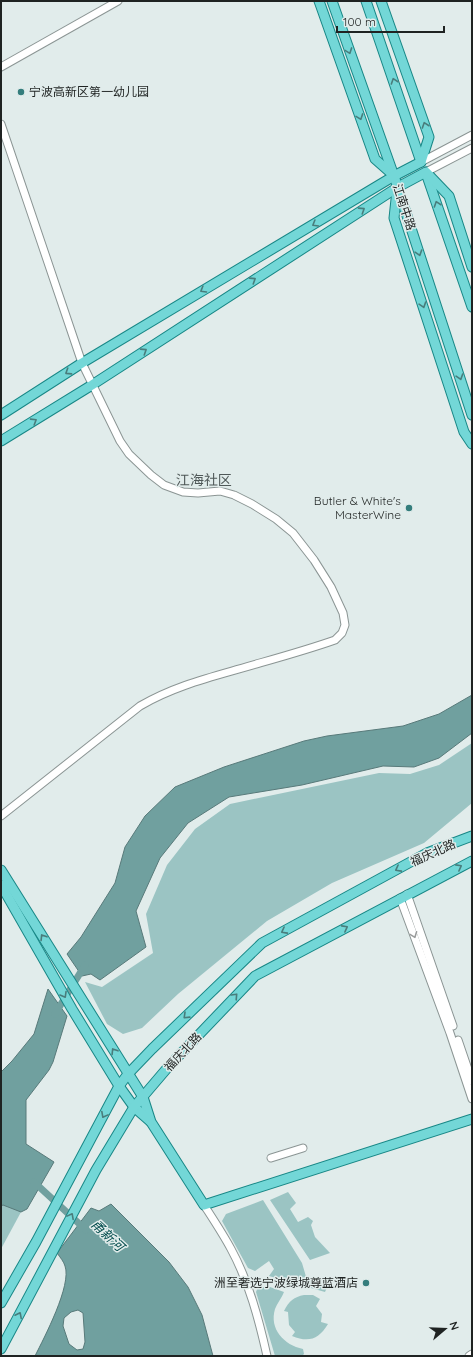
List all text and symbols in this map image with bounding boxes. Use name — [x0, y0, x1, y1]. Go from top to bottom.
scale bar — [337, 8, 444, 34]
text: 100 m — [343, 14, 376, 29]
one-way arrow — [345, 47, 353, 54]
one-way arrow — [390, 78, 398, 85]
place label: 宁波高新区第一幼儿园 — [29, 84, 149, 99]
marker: 宁波高新区第一幼儿园 — [16, 87, 26, 97]
one-way arrow — [356, 113, 364, 120]
one-way arrow — [421, 122, 430, 129]
street label: 江南中路 — [390, 182, 419, 232]
one-way arrow — [433, 201, 441, 208]
one-way arrow — [358, 207, 365, 214]
one-way arrow — [312, 219, 319, 226]
one-way arrow — [415, 249, 423, 256]
one-way arrow — [249, 278, 256, 285]
one-way arrow — [200, 286, 207, 293]
one-way arrow — [418, 301, 426, 308]
one-way arrow — [140, 348, 147, 356]
one-way arrow — [65, 367, 72, 375]
one-way arrow — [455, 373, 464, 380]
one-way arrow — [30, 418, 37, 425]
district label: 江海社区 — [176, 471, 232, 489]
place label: Butler & White's MasterWine — [314, 493, 401, 522]
marker: Butler & White's MasterWine — [404, 503, 414, 513]
street label: 福庆北路 — [408, 836, 458, 869]
one-way arrow — [395, 864, 402, 871]
one-way arrow — [455, 864, 463, 871]
one-way arrow — [340, 925, 348, 933]
one-way arrow — [281, 926, 288, 933]
one-way arrow — [409, 931, 417, 938]
one-way arrow — [40, 934, 48, 941]
one-way arrow — [60, 991, 67, 998]
one-way arrow — [231, 993, 238, 1001]
one-way arrow — [183, 1011, 191, 1018]
street label: 福庆北路 — [161, 1029, 204, 1074]
one-way arrow — [111, 1048, 119, 1055]
one-way arrow — [101, 1111, 109, 1118]
one-way arrow — [66, 1213, 73, 1220]
water label: 甬新河 — [88, 1216, 130, 1256]
place label: 洲至奢选宁波绿城尊蓝酒店 — [214, 1275, 358, 1290]
marker: 洲至奢选宁波绿城尊蓝酒店 — [361, 1278, 371, 1288]
north arrow — [425, 1309, 465, 1349]
one-way arrow — [14, 1312, 22, 1319]
text: N — [447, 1320, 462, 1332]

